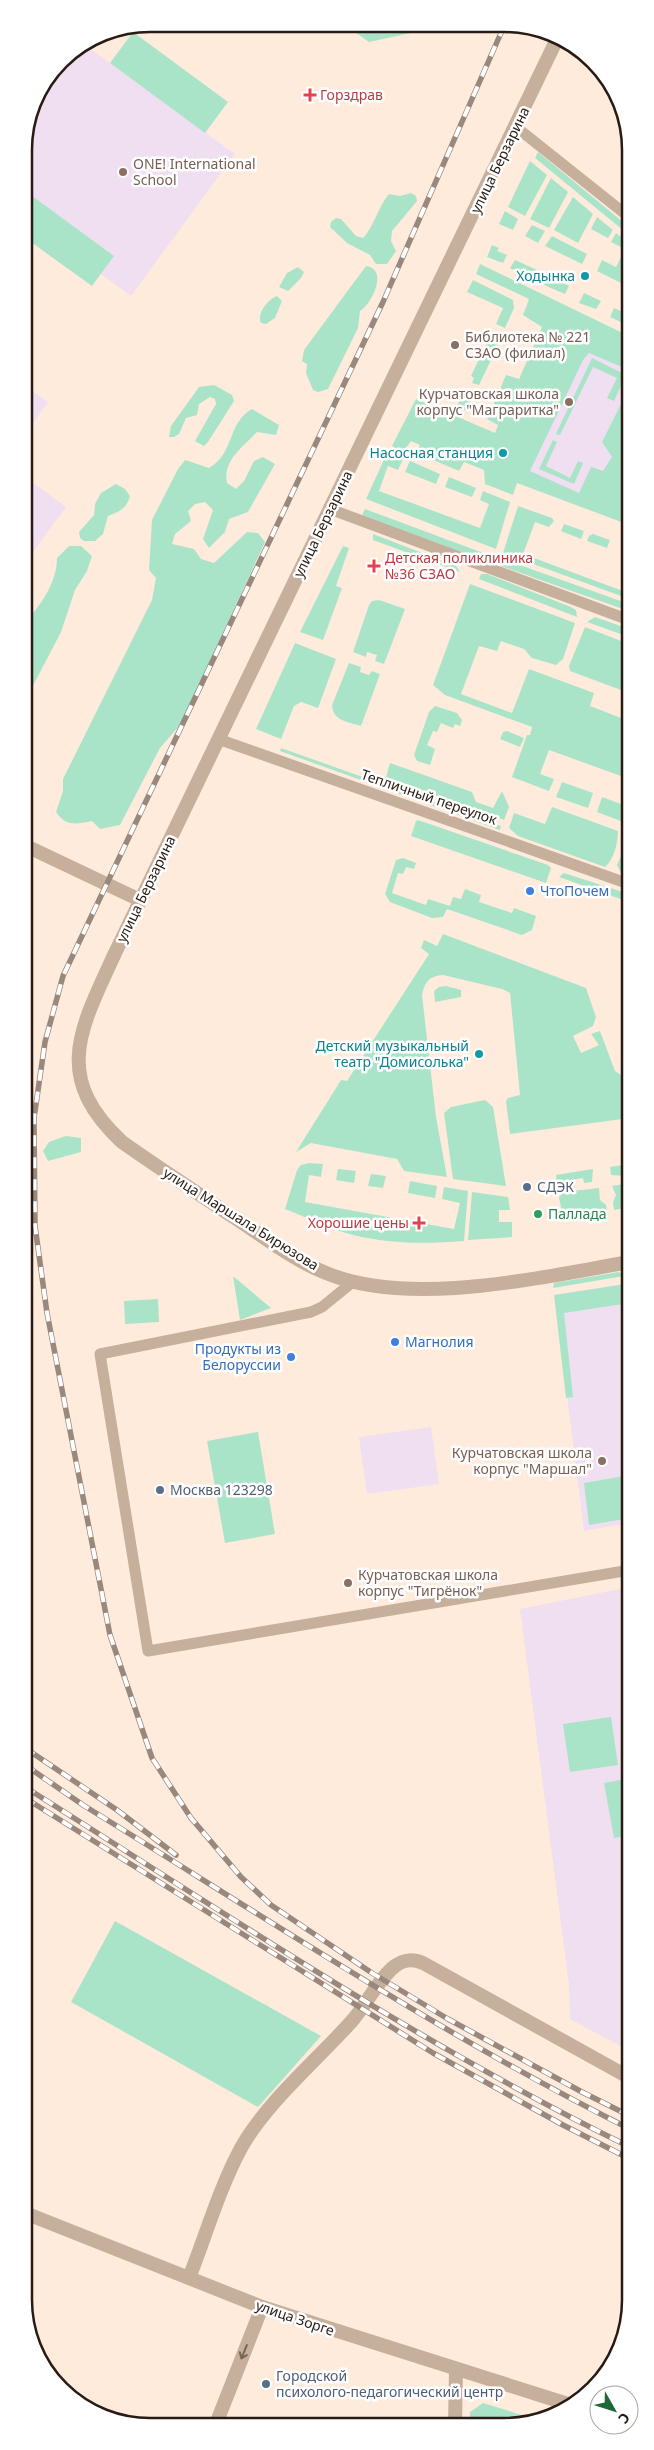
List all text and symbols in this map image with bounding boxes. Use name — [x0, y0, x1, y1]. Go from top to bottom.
place label: Горздрав — [320, 85, 383, 104]
marker: Горздрав — [304, 89, 316, 101]
street label: улица Берзарина — [466, 103, 534, 216]
place label: ONE! International School — [133, 154, 256, 189]
marker: ONE! International School — [117, 166, 129, 178]
place label: Ходынка — [516, 266, 575, 285]
marker: Ходынка — [579, 270, 591, 282]
place label: Библиотека № 221 СЗАО (филиал) — [465, 327, 590, 362]
marker: Библиотека № 221 СЗАО (филиал) — [449, 339, 461, 351]
place label: Курчатовская школа корпус "Маграритка" — [416, 384, 559, 419]
marker: Курчатовская школа корпус "Маграритка" — [563, 396, 575, 408]
place label: Насосная станция — [370, 443, 493, 462]
marker: Насосная станция — [497, 447, 509, 459]
street label: улица Берзарина — [289, 467, 357, 580]
place label: Детская поликлиника №36 СЗАО — [385, 548, 533, 583]
marker: Детская поликлиника №36 СЗАО — [367, 559, 381, 573]
street label: Тепличный переулок — [359, 764, 500, 829]
street label: улица Берзарина — [112, 832, 180, 945]
place label: ЧтоПочем — [540, 881, 609, 900]
marker: ЧтоПочем — [524, 885, 536, 897]
place label: Детский музыкальный театр "Домисолька" — [315, 1036, 469, 1071]
marker: Детский музыкальный театр "Домисолька" — [473, 1048, 485, 1060]
street label: улица Маршала Бирюзова — [160, 1163, 323, 1274]
place label: СДЭК — [537, 1177, 574, 1196]
marker: СДЭК — [521, 1181, 533, 1193]
place label: Паллада — [548, 1204, 607, 1223]
marker: Паллада — [532, 1208, 544, 1220]
place label: Хорошие цены — [308, 1213, 409, 1232]
marker: Хорошие цены — [413, 1217, 425, 1229]
place label: Магнолия — [405, 1332, 474, 1351]
marker: Магнолия — [389, 1336, 401, 1348]
place label: Продукты из Белоруссии — [195, 1339, 281, 1374]
marker: Продукты из Белоруссии — [285, 1351, 297, 1363]
place label: Курчатовская школа корпус "Маршал" — [452, 1443, 592, 1478]
marker: Курчатовская школа корпус "Маршал" — [596, 1455, 608, 1467]
place label: Москва 123298 — [170, 1480, 273, 1499]
marker: Москва 123298 — [154, 1484, 166, 1496]
place label: Курчатовская школа корпус "Тигрёнок" — [358, 1565, 498, 1600]
marker: Курчатовская школа корпус "Тигрёнок" — [342, 1577, 354, 1589]
street label: улица Зорге — [253, 2295, 337, 2340]
one-way arrow — [239, 2344, 248, 2359]
place label: Городской психолого-педагогический центр — [276, 2366, 503, 2401]
marker: Городской психолого-педагогический центр — [260, 2378, 272, 2390]
north arrow — [589, 2385, 639, 2435]
text: С — [614, 2409, 635, 2428]

